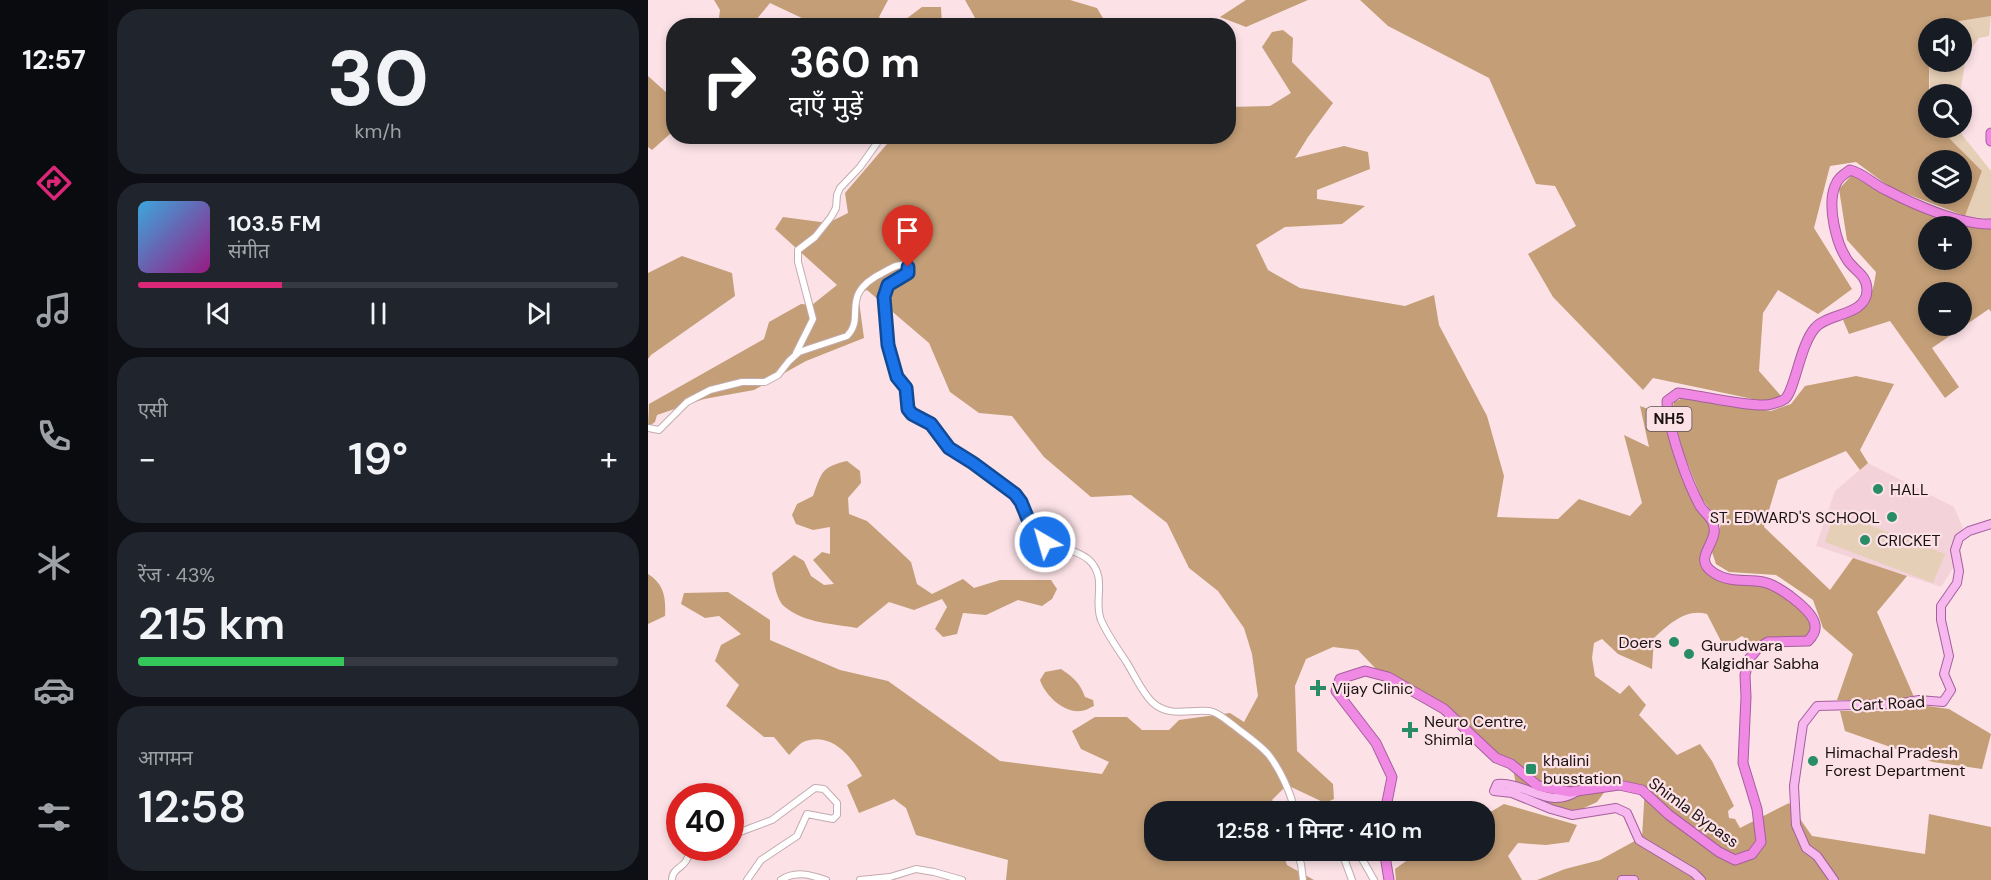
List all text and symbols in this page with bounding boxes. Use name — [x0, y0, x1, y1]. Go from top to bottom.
map controls — [1918, 18, 1972, 336]
button: sound — [1918, 18, 1972, 72]
text: 30 — [327, 28, 429, 129]
text: 360 m — [789, 35, 920, 90]
text: 12:57 — [22, 42, 86, 77]
icon: right — [690, 42, 768, 120]
button: search — [1918, 84, 1972, 138]
text: दाएँ मुड़ें — [789, 88, 863, 123]
text: km/h — [354, 118, 402, 144]
button: layers — [1918, 150, 1972, 204]
icon: directions — [33, 162, 75, 204]
pin — [882, 205, 933, 267]
text: 103.5 FM — [228, 209, 321, 238]
icon: arrive — [891, 214, 924, 247]
button: + — [1918, 216, 1972, 270]
text: संगीत — [228, 238, 269, 264]
button: − — [1918, 282, 1972, 336]
icon: music — [33, 289, 75, 331]
icon: previous — [202, 297, 235, 330]
icon: pause — [362, 297, 395, 330]
icon: next — [522, 297, 555, 330]
text: एसी — [138, 397, 168, 423]
road number: NH5 — [1646, 407, 1692, 431]
icon: phone — [33, 415, 75, 457]
text: 19° — [348, 429, 408, 488]
text: − — [138, 437, 156, 480]
text: + — [600, 437, 618, 480]
place label: HALL — [1890, 479, 1928, 500]
marker: HALL — [1871, 482, 1885, 496]
place label: ST. EDWARD'S SCHOOL — [1710, 507, 1880, 528]
position arrow — [1013, 510, 1077, 574]
marker: ST. EDWARD'S SCHOOL — [1885, 510, 1899, 524]
place label: CRICKET — [1877, 530, 1941, 551]
marker: CRICKET — [1858, 533, 1872, 547]
icon: climate — [33, 542, 75, 584]
text: रेंज · 43% — [138, 562, 215, 588]
text: 215 km — [138, 594, 285, 653]
place label: Doers — [1618, 632, 1662, 653]
marker: Doers — [1667, 635, 1681, 649]
place label: Gurudwara Kalgidhar Sabha — [1701, 635, 1819, 674]
marker: Gurudwara Kalgidhar Sabha — [1682, 647, 1696, 661]
icon: car — [33, 669, 75, 711]
place label: Vijay Clinic — [1332, 678, 1413, 699]
marker: Vijay Clinic — [1309, 679, 1327, 697]
street label: Cart Road — [1851, 691, 1925, 716]
place label: Neuro Centre, Shimla — [1424, 711, 1526, 750]
marker: Neuro Centre, Shimla — [1401, 721, 1419, 739]
place label: Himachal Pradesh Forest Department — [1825, 742, 1965, 781]
text: आगमन — [138, 745, 193, 771]
place label: khalini busstation — [1543, 750, 1621, 789]
marker: Himachal Pradesh Forest Department — [1806, 754, 1820, 768]
marker: khalini busstation — [1524, 762, 1538, 776]
street label: Shimla Bypass — [1644, 773, 1743, 852]
text: 12:58 — [138, 777, 246, 836]
speed limit sign: 40 — [666, 783, 744, 861]
icon: filters — [33, 796, 75, 838]
text: 12:58 · 1 मिनट · 410 m — [1217, 816, 1422, 845]

